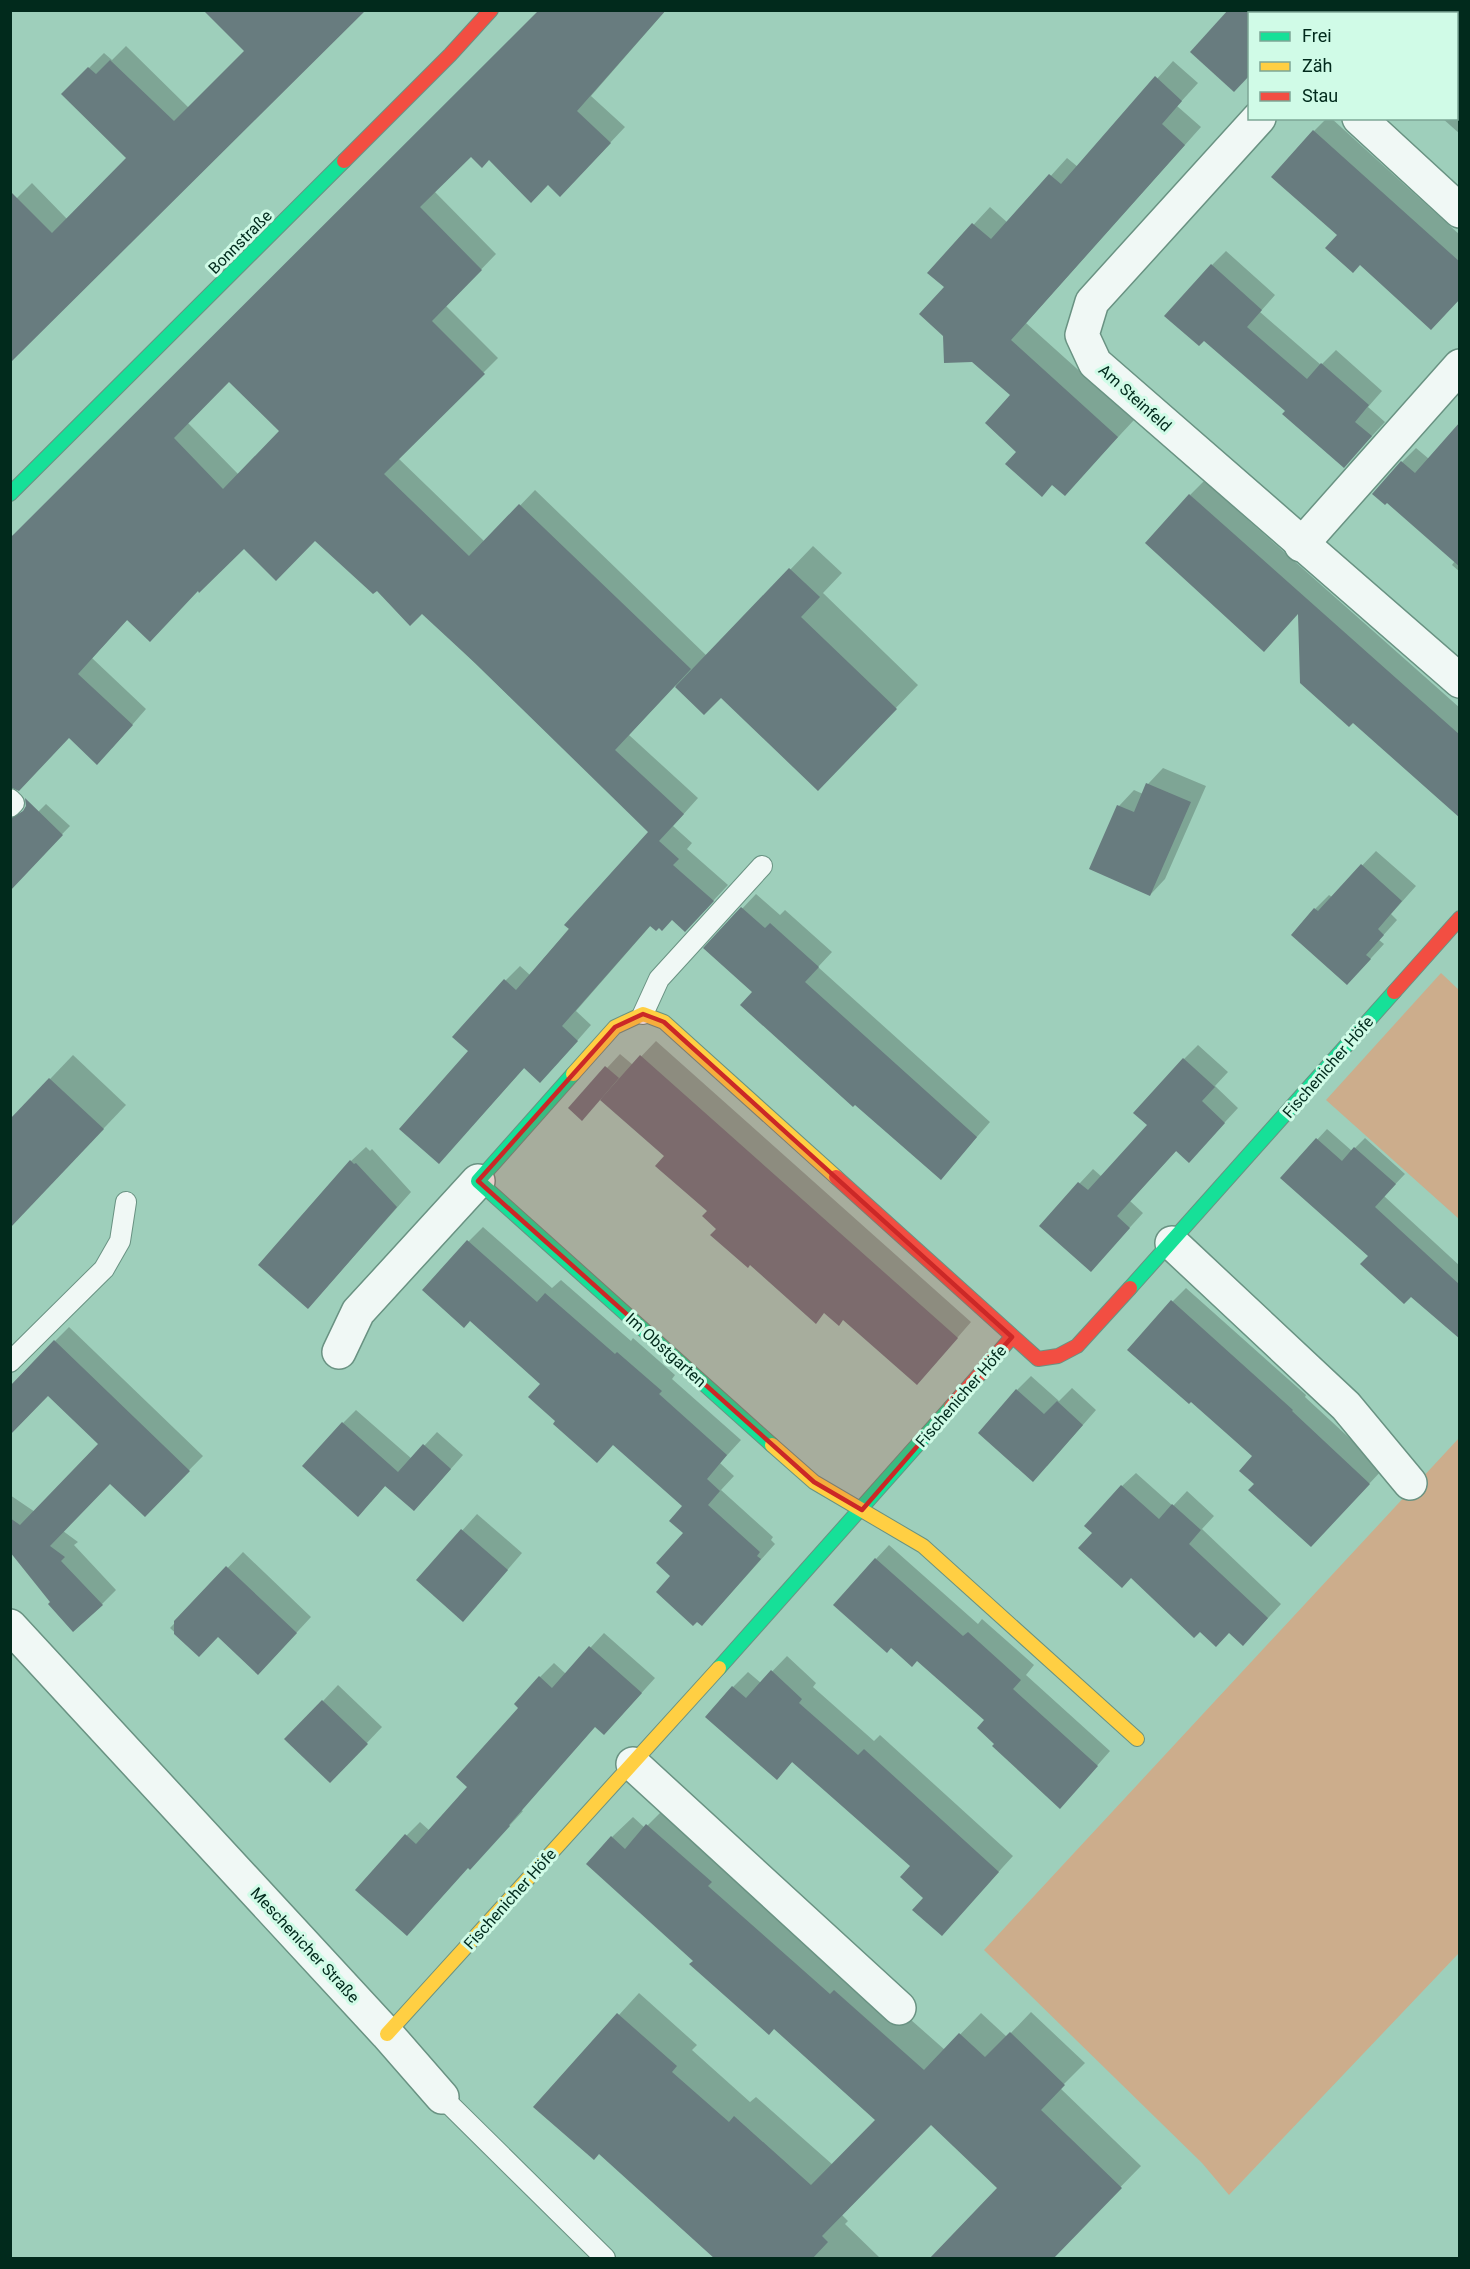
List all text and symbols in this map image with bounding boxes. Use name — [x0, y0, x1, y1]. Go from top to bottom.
legend — [1248, 12, 1458, 120]
text: Frei — [1302, 25, 1332, 46]
text: Zäh — [1302, 55, 1333, 76]
text: Stau — [1302, 85, 1338, 106]
street label: Bonnstraße — [204, 206, 276, 278]
street label: Am Steinfeld — [1095, 360, 1175, 436]
street label: Fischenicher Höfe — [1279, 1012, 1377, 1122]
street label: Im Obstgarten — [622, 1309, 710, 1391]
street label: Fischenicher Höfe — [912, 1341, 1010, 1451]
street label: Fischenicher Höfe — [460, 1845, 560, 1953]
street label: Meschenicher Straße — [247, 1883, 363, 2007]

